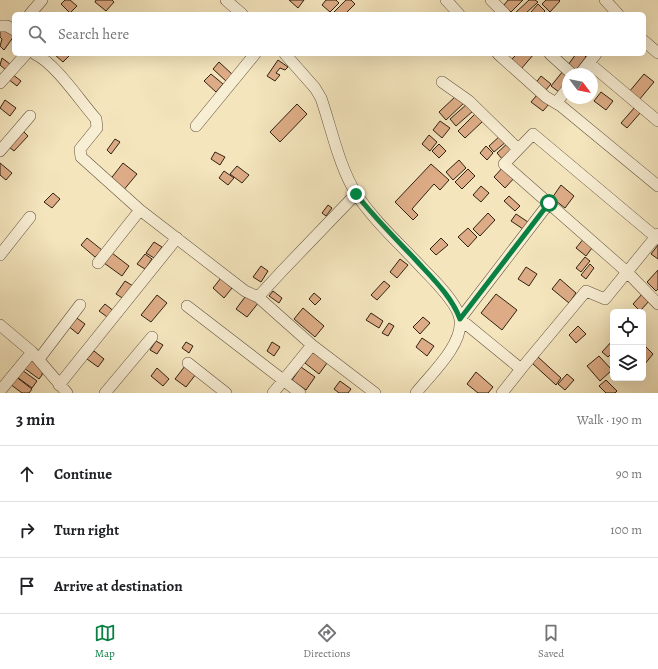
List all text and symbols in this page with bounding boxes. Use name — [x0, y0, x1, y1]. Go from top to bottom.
search box — [12, 12, 646, 56]
icon: search — [26, 23, 48, 45]
text: Search here — [58, 24, 129, 44]
north arrow — [562, 68, 598, 104]
route end — [347, 185, 365, 203]
route start — [540, 194, 558, 212]
map controls — [610, 309, 646, 381]
button: locate — [610, 309, 646, 345]
button: layers — [610, 345, 646, 381]
text: 3 min — [16, 408, 55, 431]
text: Walk · 190 m — [577, 411, 642, 428]
icon: ahead — [16, 463, 38, 485]
text: Continue — [54, 464, 112, 484]
text: 90 m — [616, 465, 642, 482]
icon: right — [16, 519, 38, 541]
text: Turn right — [54, 520, 119, 540]
text: 100 m — [610, 521, 642, 538]
icon: arrive — [16, 575, 38, 597]
text: Arrive at destination — [54, 576, 183, 596]
tab: Map — [94, 622, 116, 661]
tab: Directions — [303, 622, 351, 661]
tab: Saved — [538, 622, 564, 661]

